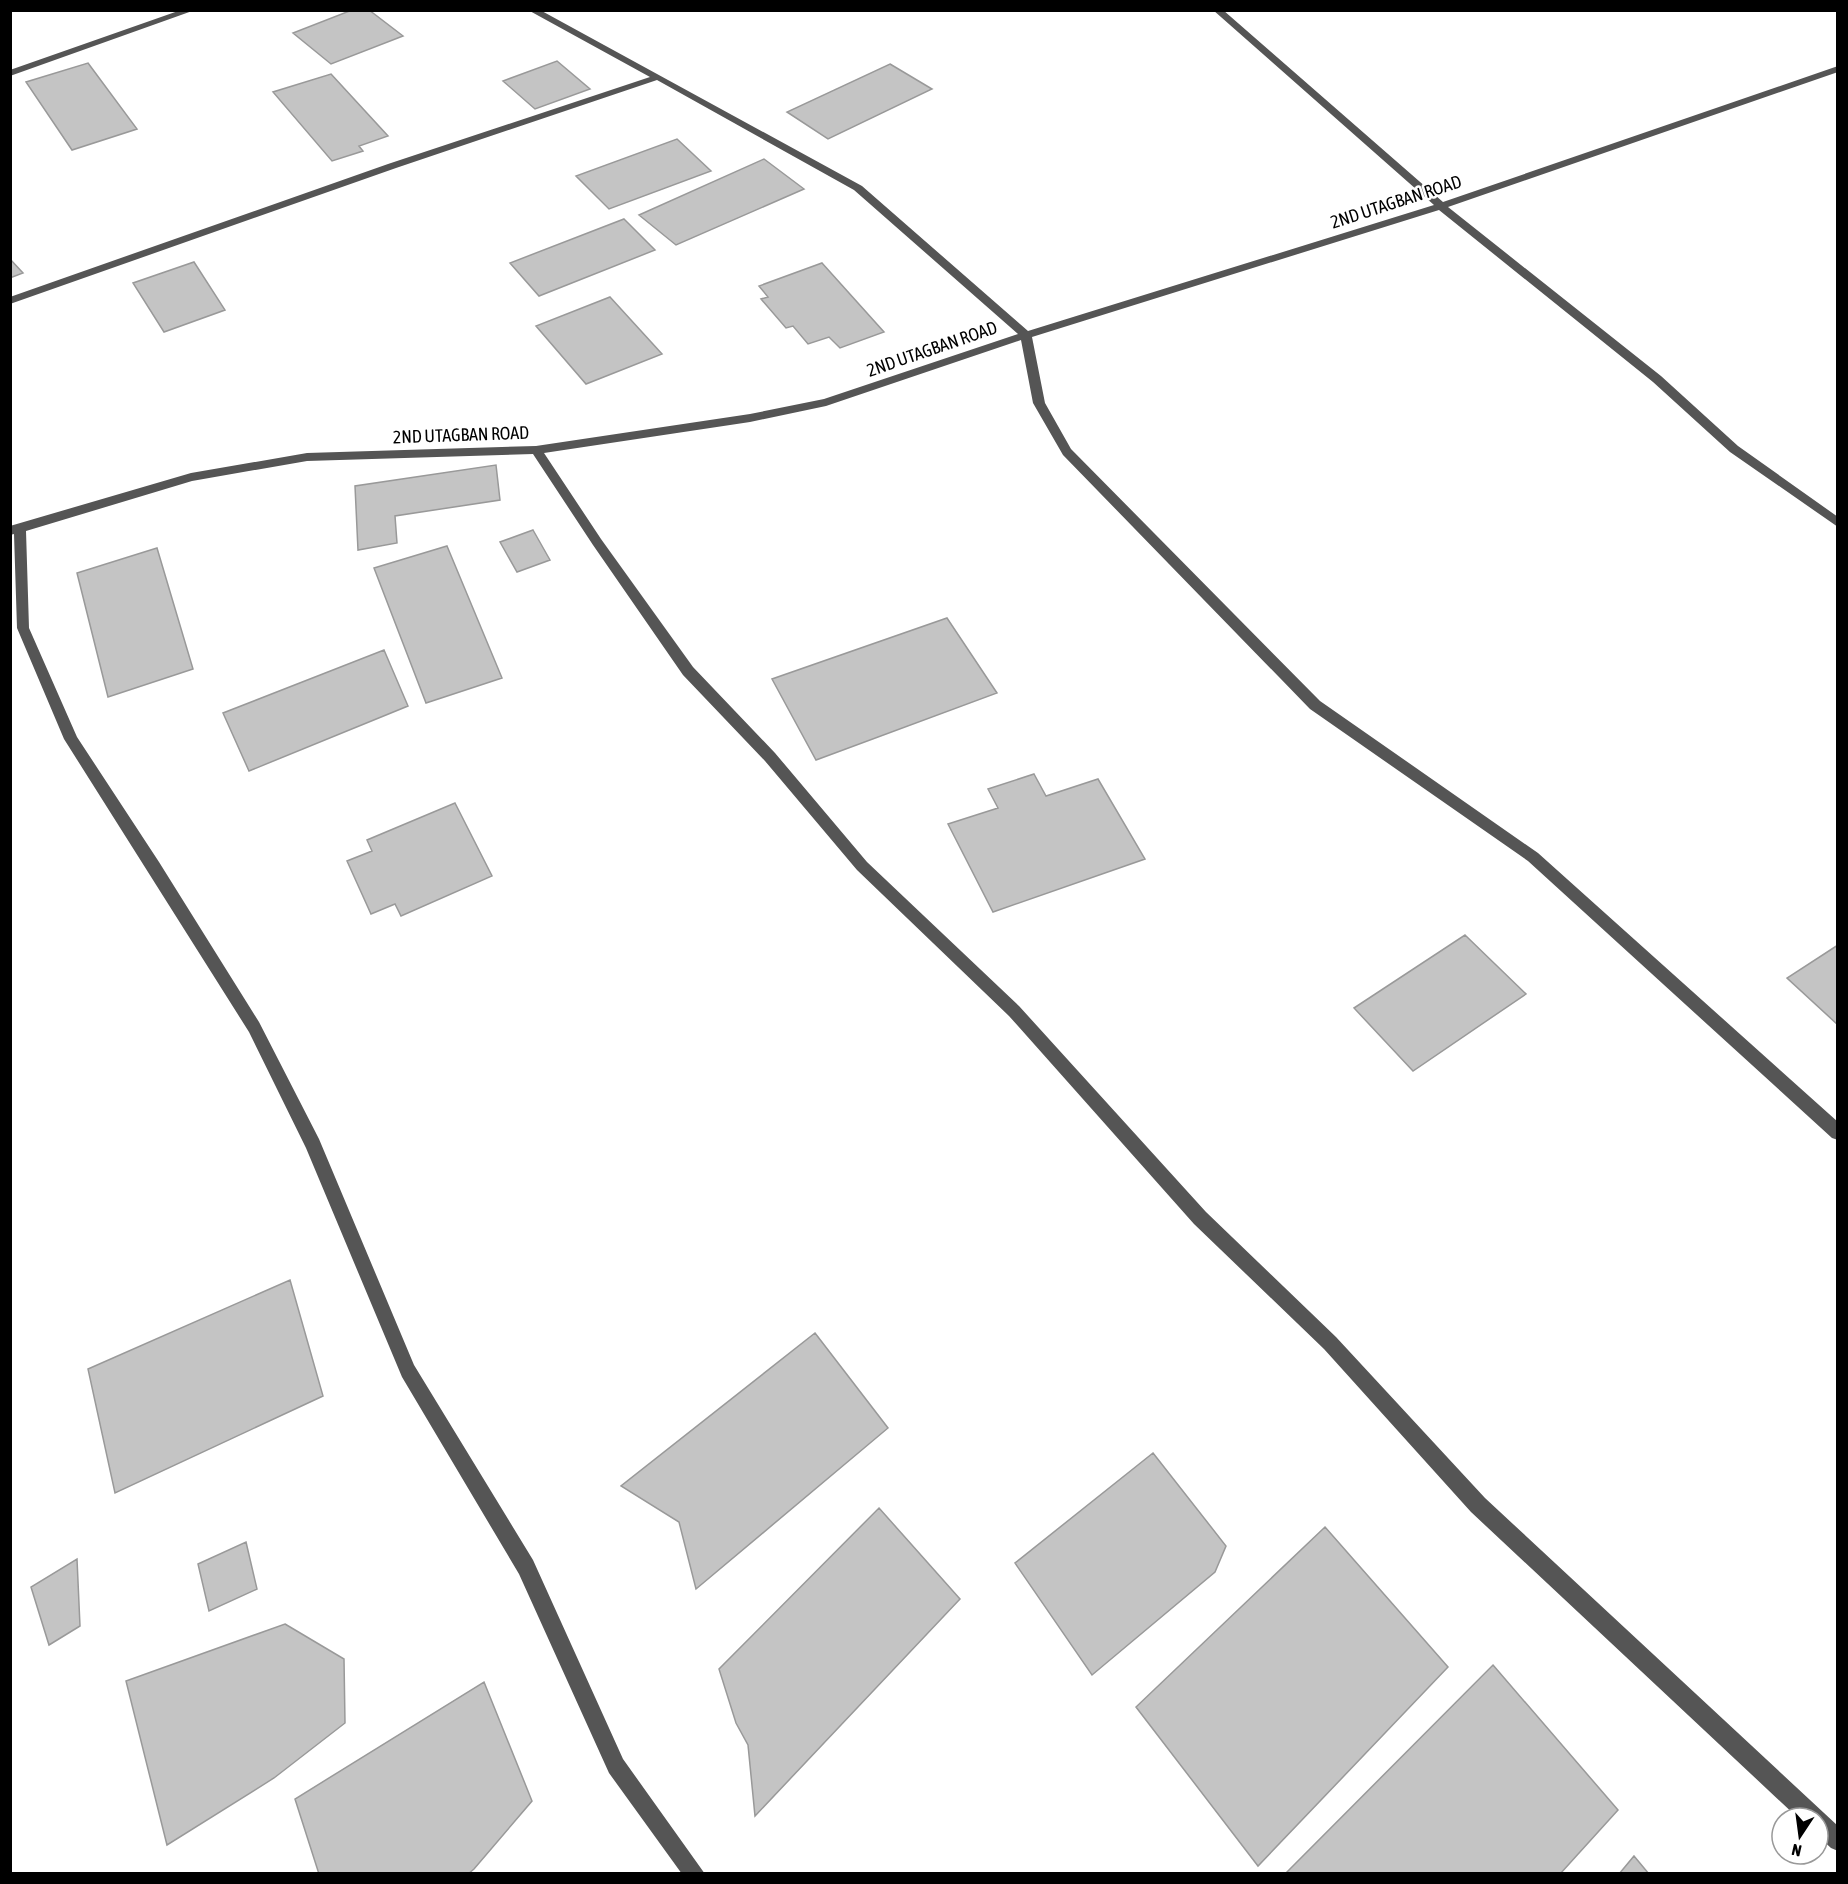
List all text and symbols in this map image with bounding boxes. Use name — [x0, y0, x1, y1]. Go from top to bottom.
street label: 2ND UTAGBAN ROAD — [1328, 170, 1464, 233]
street label: 2ND UTAGBAN ROAD — [864, 316, 1000, 381]
street label: 2ND UTAGBAN ROAD — [392, 422, 530, 447]
north arrow — [1770, 1806, 1830, 1866]
text: N — [1790, 1841, 1803, 1860]

